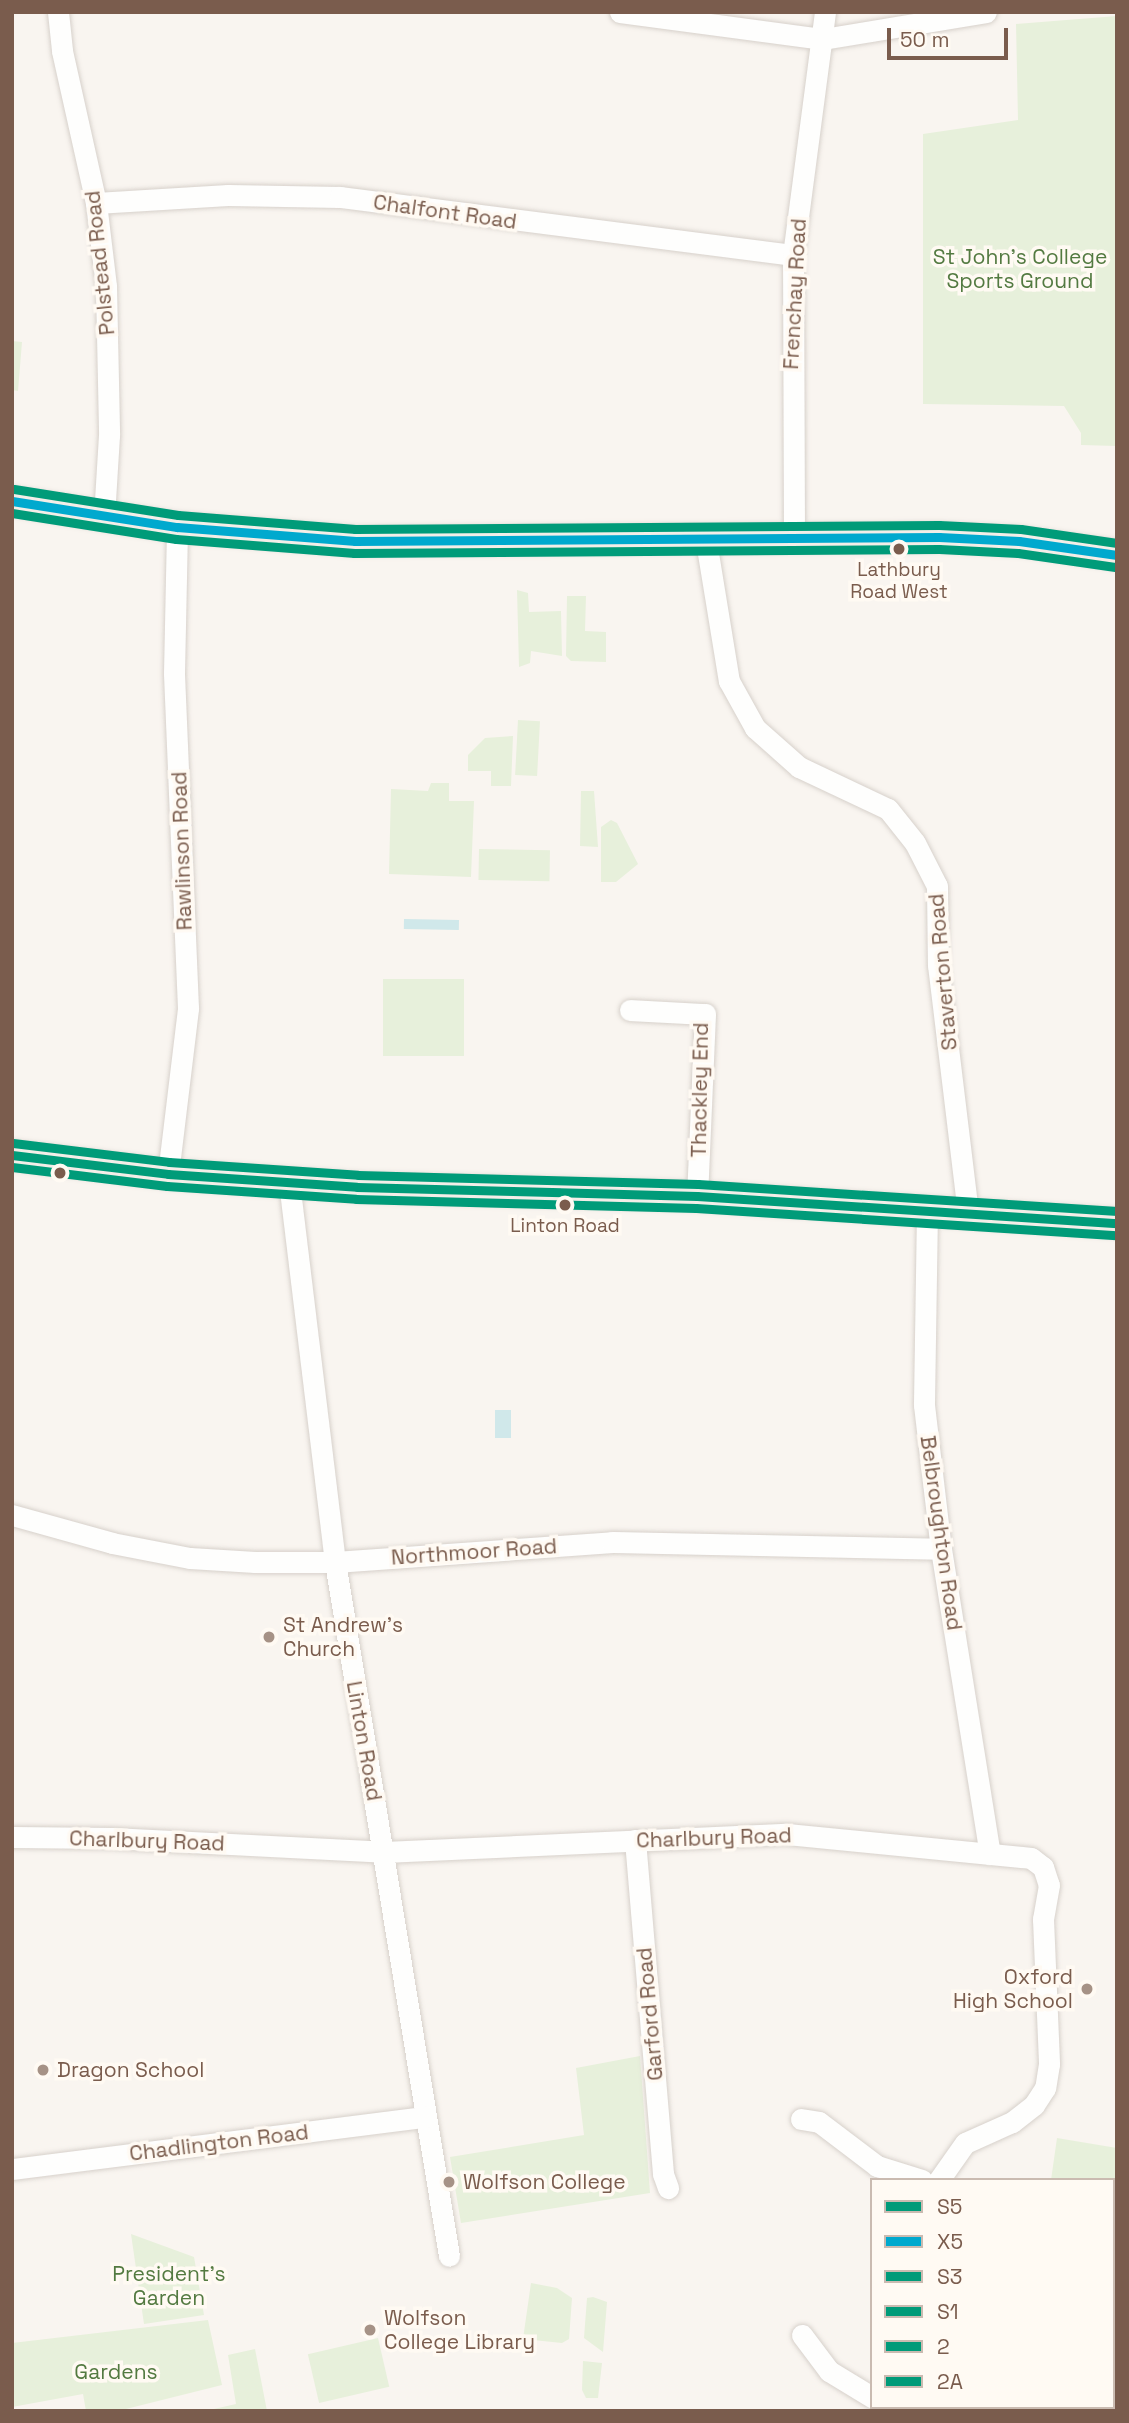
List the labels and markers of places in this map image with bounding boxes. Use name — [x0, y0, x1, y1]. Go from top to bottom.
marker: Lathbury Road West — [892, 542, 906, 556]
place label: Lathbury Road West — [850, 559, 948, 603]
unlabelled marker — [53, 1166, 67, 1180]
marker: Linton Road — [558, 1198, 572, 1212]
place label: Linton Road — [510, 1215, 620, 1237]
place label: St Andrew's Church — [283, 1612, 403, 1662]
marker: St Andrew's Church — [261, 1629, 277, 1645]
place label: Oxford High School — [953, 1964, 1073, 2014]
marker: Oxford High School — [1079, 1981, 1095, 1997]
place label: Dragon School — [57, 2057, 204, 2083]
marker: Dragon School — [35, 2062, 51, 2078]
place label: Wolfson College — [463, 2169, 626, 2195]
marker: Wolfson College — [441, 2174, 457, 2190]
place label: Wolfson College Library — [384, 2305, 535, 2355]
marker: Wolfson College Library — [362, 2322, 378, 2338]

